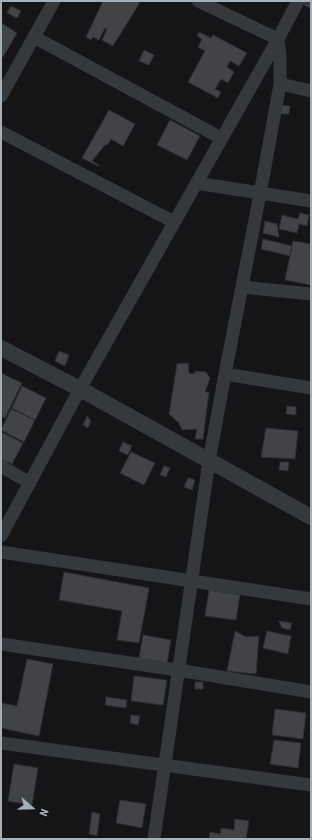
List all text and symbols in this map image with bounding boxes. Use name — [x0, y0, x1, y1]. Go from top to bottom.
north arrow — [12, 788, 52, 828]
text: N — [36, 807, 51, 818]

